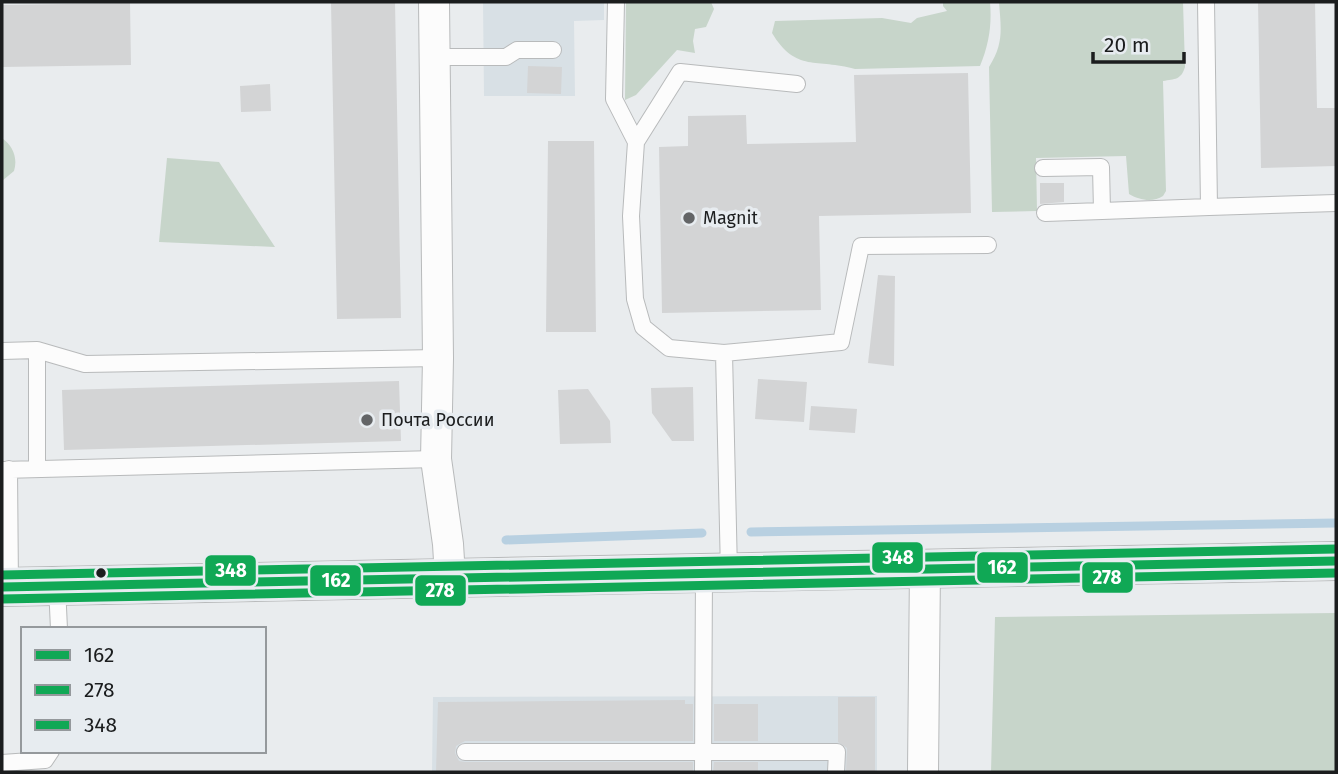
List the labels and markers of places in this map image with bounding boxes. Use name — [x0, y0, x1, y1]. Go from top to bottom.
place label: Magnit — [703, 207, 759, 229]
marker: Magnit — [681, 210, 697, 226]
place label: Почта России — [381, 409, 494, 431]
marker: Почта России — [359, 412, 375, 428]
unlabelled marker — [94, 566, 108, 580]

